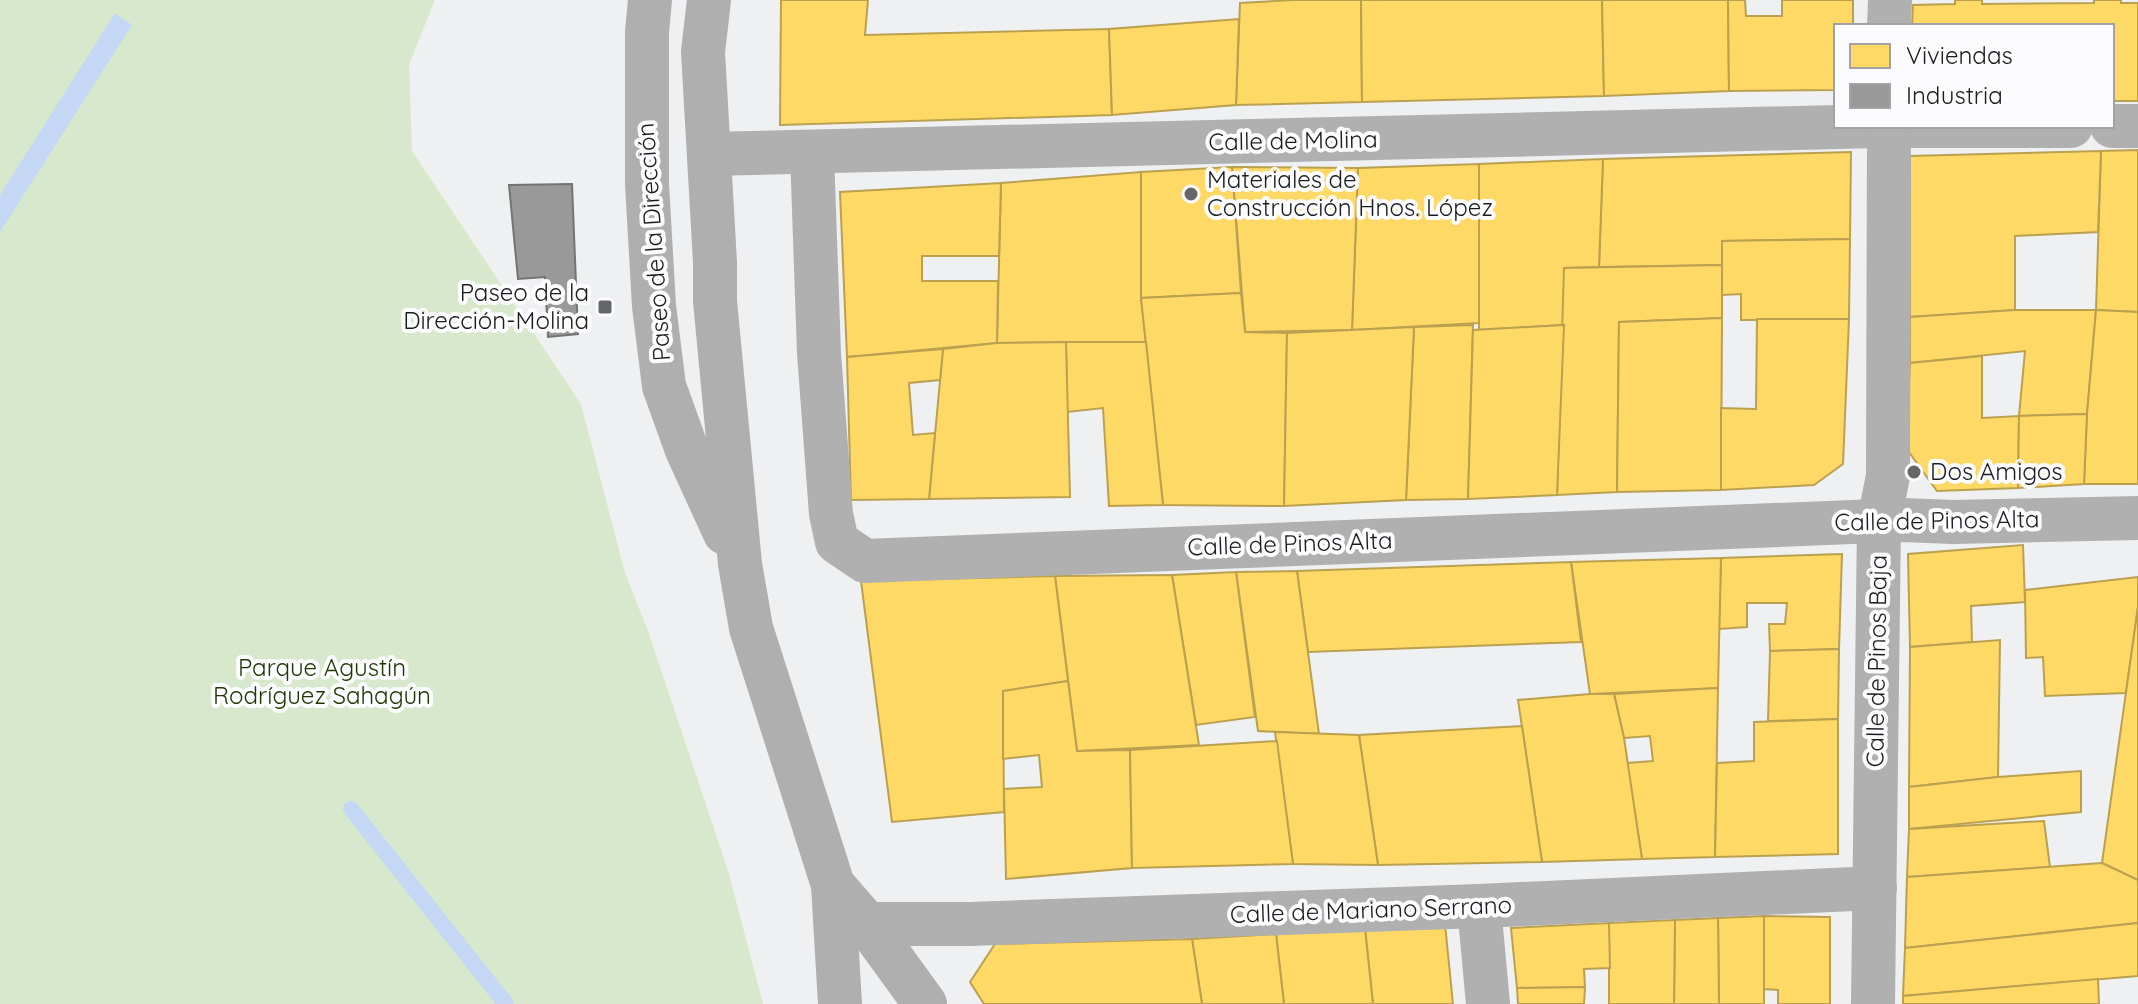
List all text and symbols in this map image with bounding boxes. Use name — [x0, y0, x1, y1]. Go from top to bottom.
legend — [1834, 24, 2114, 128]
text: Viviendas — [1906, 40, 2013, 70]
text: Industria — [1906, 80, 2003, 110]
street label: Paseo de la Dirección — [630, 122, 676, 362]
street label: Calle de Molina — [1208, 124, 1378, 156]
place label: Materiales de Construcción Hnos. López — [1207, 164, 1493, 222]
marker: Materiales de Construcción Hnos. López — [1182, 185, 1200, 203]
place label: Paseo de la Dirección-Molina — [403, 277, 589, 335]
marker: Paseo de la Dirección-Molina — [596, 298, 614, 316]
place label: Dos Amigos — [1930, 456, 2063, 486]
marker: Dos Amigos — [1905, 463, 1923, 481]
street label: Calle de Pinos Alta — [1834, 503, 2040, 537]
street label: Calle de Pinos Alta — [1187, 524, 1393, 562]
street label: Calle de Pinos Baja — [1859, 554, 1893, 768]
park label: Parque Agustín Rodríguez Sahagún — [213, 652, 431, 710]
street label: Calle de Mariano Serrano — [1229, 889, 1512, 929]

